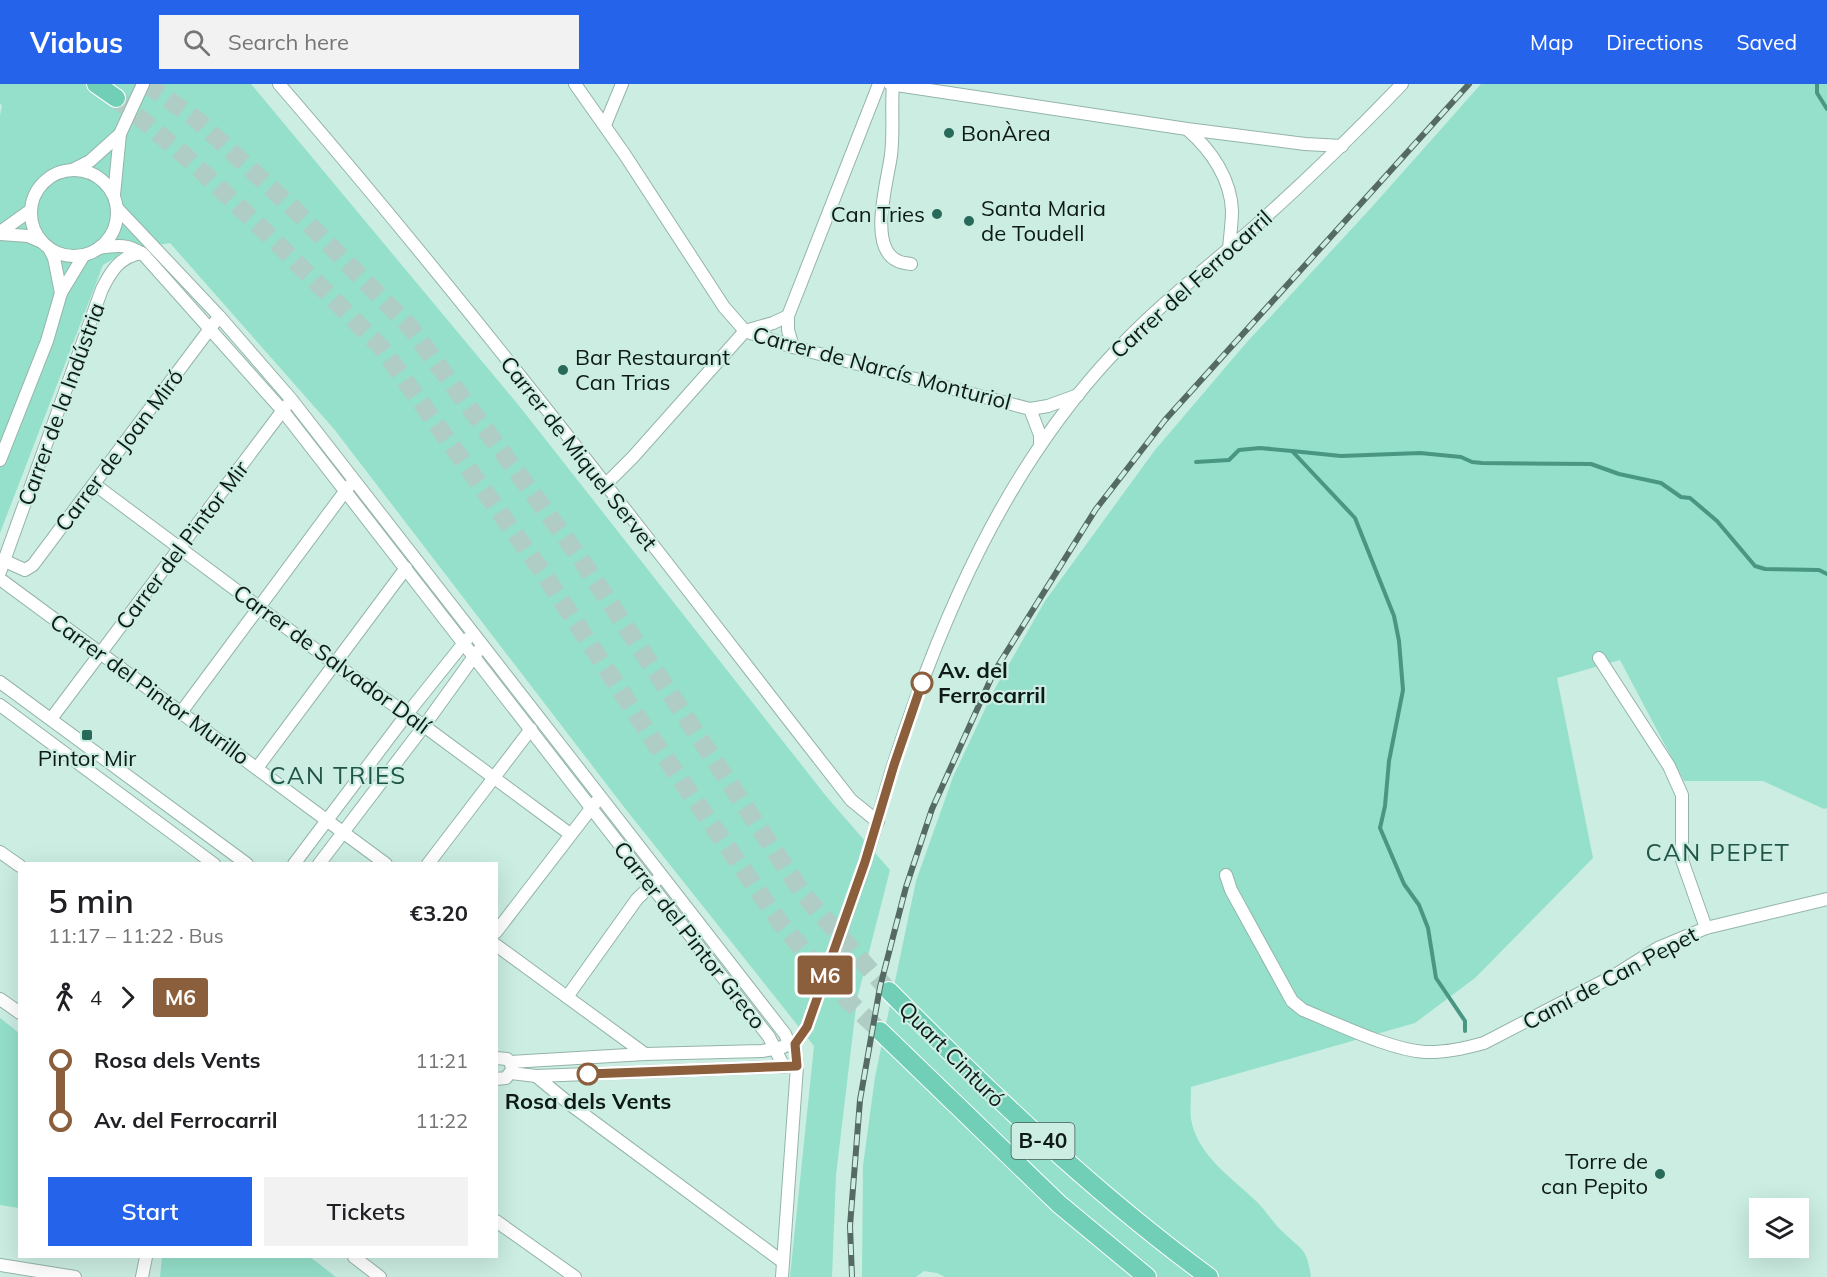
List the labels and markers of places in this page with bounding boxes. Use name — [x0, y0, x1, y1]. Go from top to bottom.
place label: BonÀrea — [961, 119, 1051, 147]
marker: BonÀrea — [942, 126, 956, 140]
place label: Santa Maria de Toudell — [981, 194, 1106, 247]
place label: Can Tries — [831, 200, 925, 228]
marker: Can Tries — [930, 207, 944, 221]
marker: Santa Maria de Toudell — [962, 214, 976, 228]
place label: Bar Restaurant Can Trias — [575, 343, 730, 396]
marker: Bar Restaurant Can Trias — [556, 363, 570, 377]
place label: Av. del Ferrocarril — [938, 656, 1046, 709]
marker: Av. del Ferrocarril — [911, 672, 933, 694]
marker: Pintor Mir — [80, 728, 94, 742]
place label: Pintor Mir — [38, 744, 136, 772]
marker: Rosa dels Vents — [577, 1063, 599, 1085]
place label: Rosa dels Vents — [505, 1087, 671, 1115]
place label: Torre de can Pepito — [1541, 1147, 1648, 1200]
marker: Torre de can Pepito — [1653, 1167, 1667, 1181]

